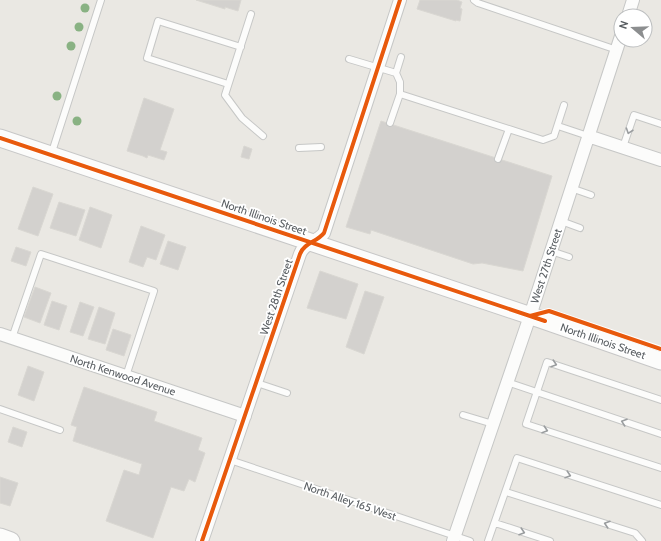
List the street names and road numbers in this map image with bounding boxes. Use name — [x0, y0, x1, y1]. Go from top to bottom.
street label: North Illinois Street — [219, 196, 309, 238]
street label: West 27th Street — [527, 226, 565, 305]
street label: West 28th Street — [256, 257, 296, 337]
street label: North Illinois Street — [558, 320, 648, 362]
street label: North Kenwood Avenue — [68, 351, 178, 399]
street label: North Alley 165 West — [302, 479, 398, 523]

